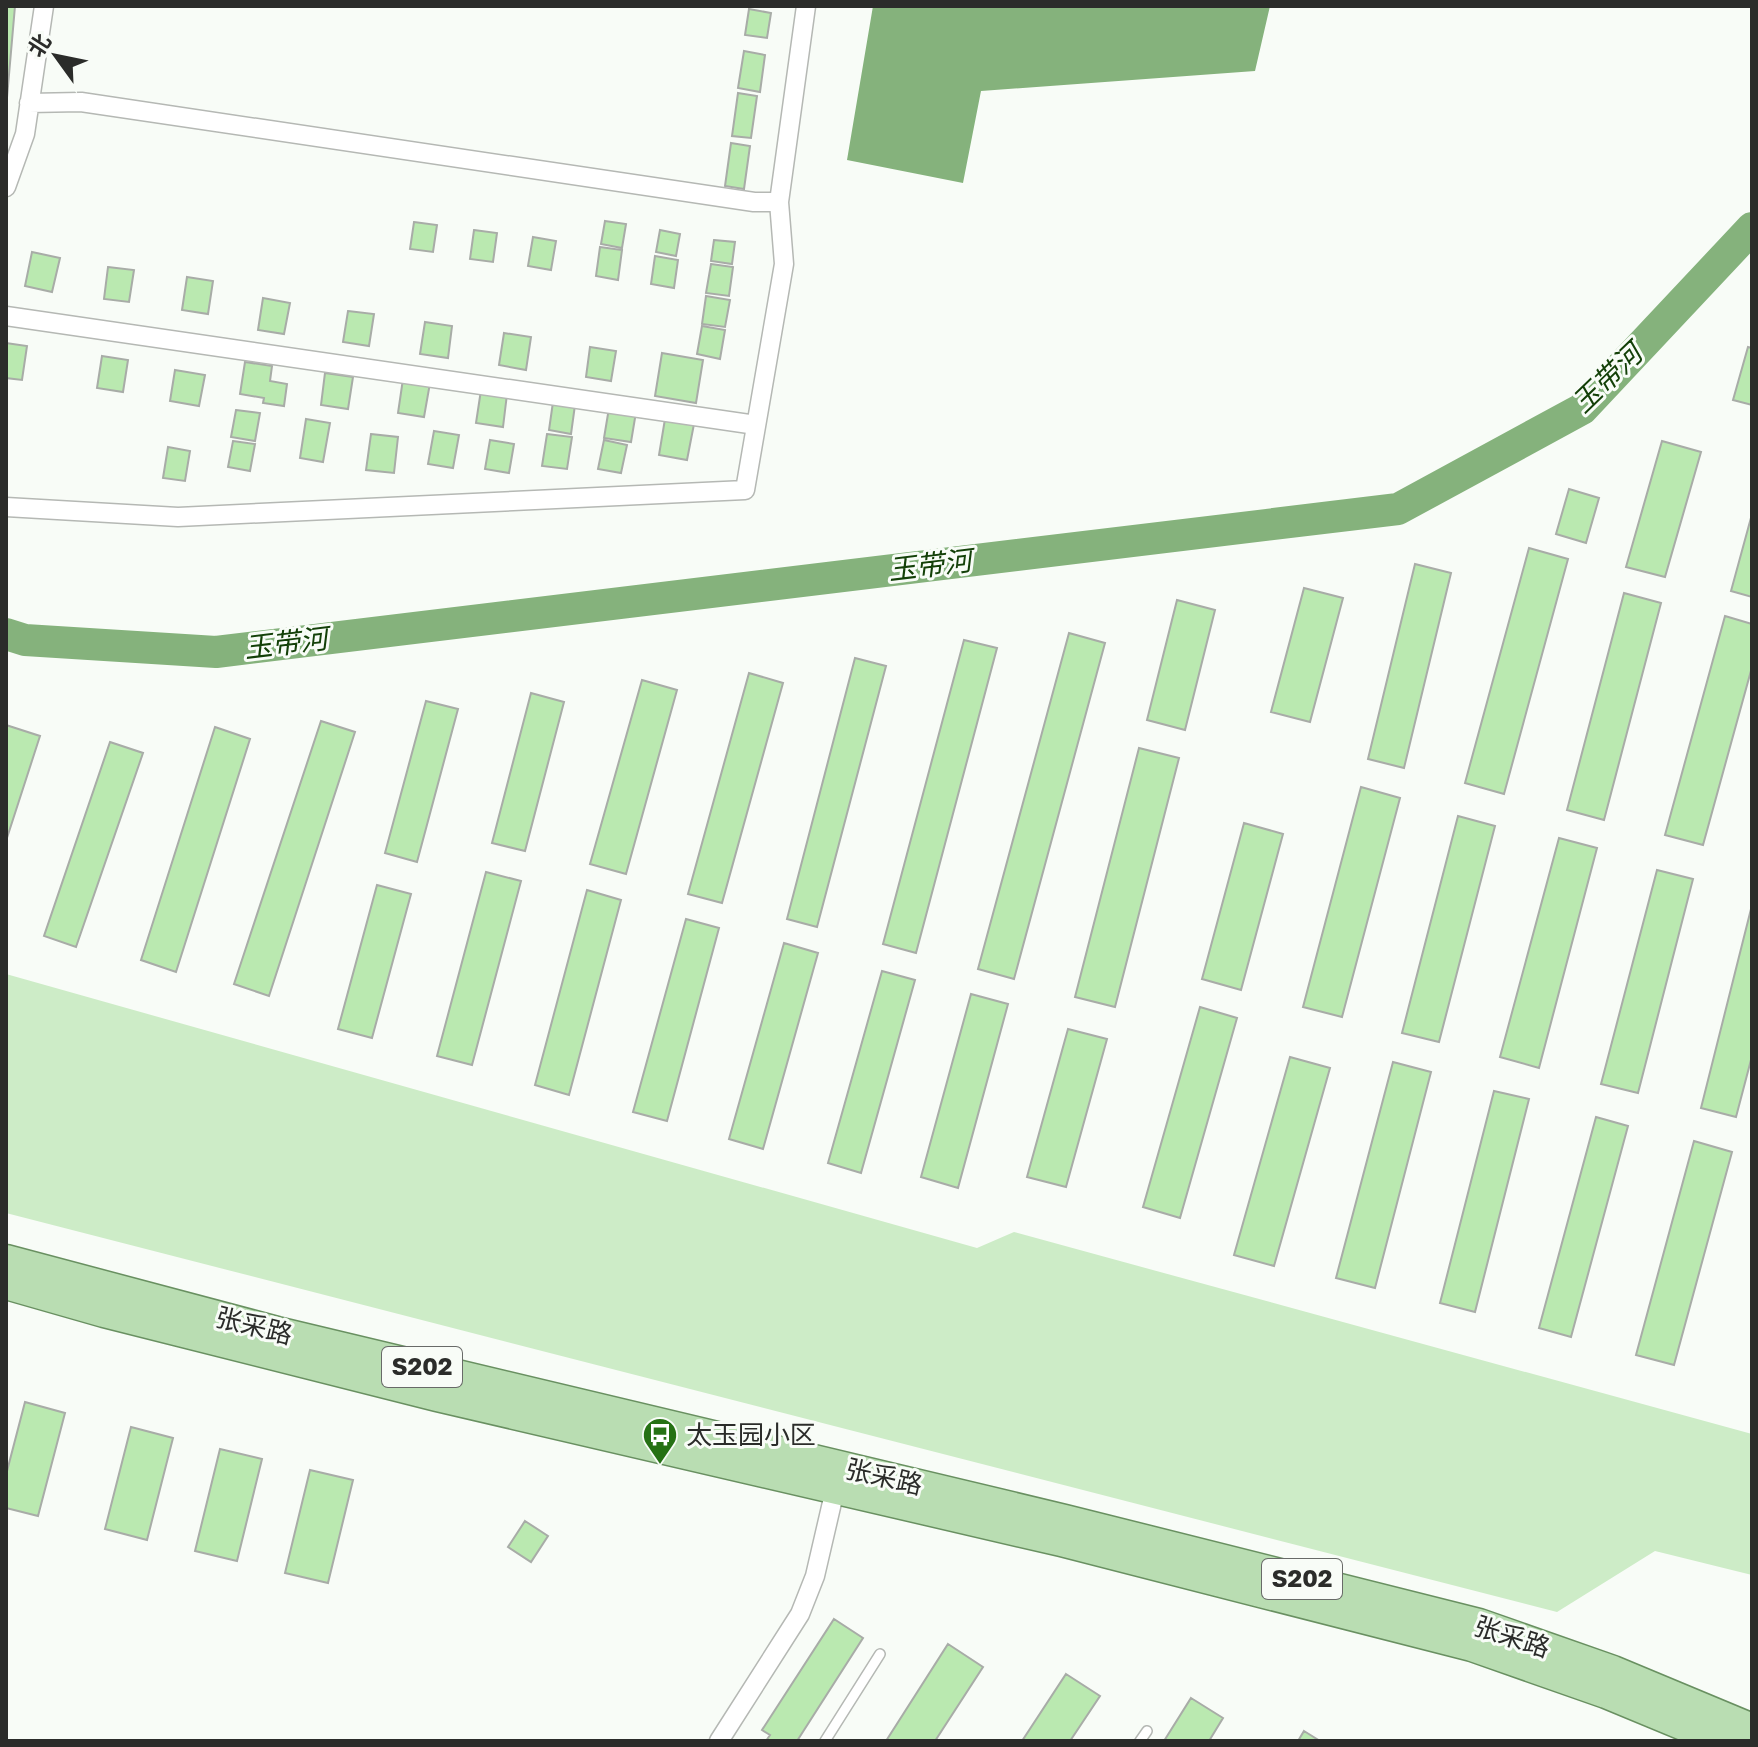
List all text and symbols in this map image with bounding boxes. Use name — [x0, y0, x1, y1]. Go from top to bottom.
north arrow — [16, 16, 96, 96]
text: 北 — [21, 28, 56, 61]
water label: 玉带河 — [1565, 333, 1652, 419]
water label: 玉带河 — [886, 542, 979, 586]
water label: 玉带河 — [242, 620, 335, 664]
street label: 张采路 — [213, 1301, 296, 1350]
road number: S202 — [382, 1347, 462, 1387]
bus stop icon: 太玉园小区 — [641, 1416, 679, 1466]
place label: 太玉园小区 — [686, 1419, 816, 1450]
street label: 张采路 — [843, 1453, 926, 1500]
road number: S202 — [1262, 1559, 1342, 1599]
street label: 张采路 — [1470, 1610, 1554, 1663]

